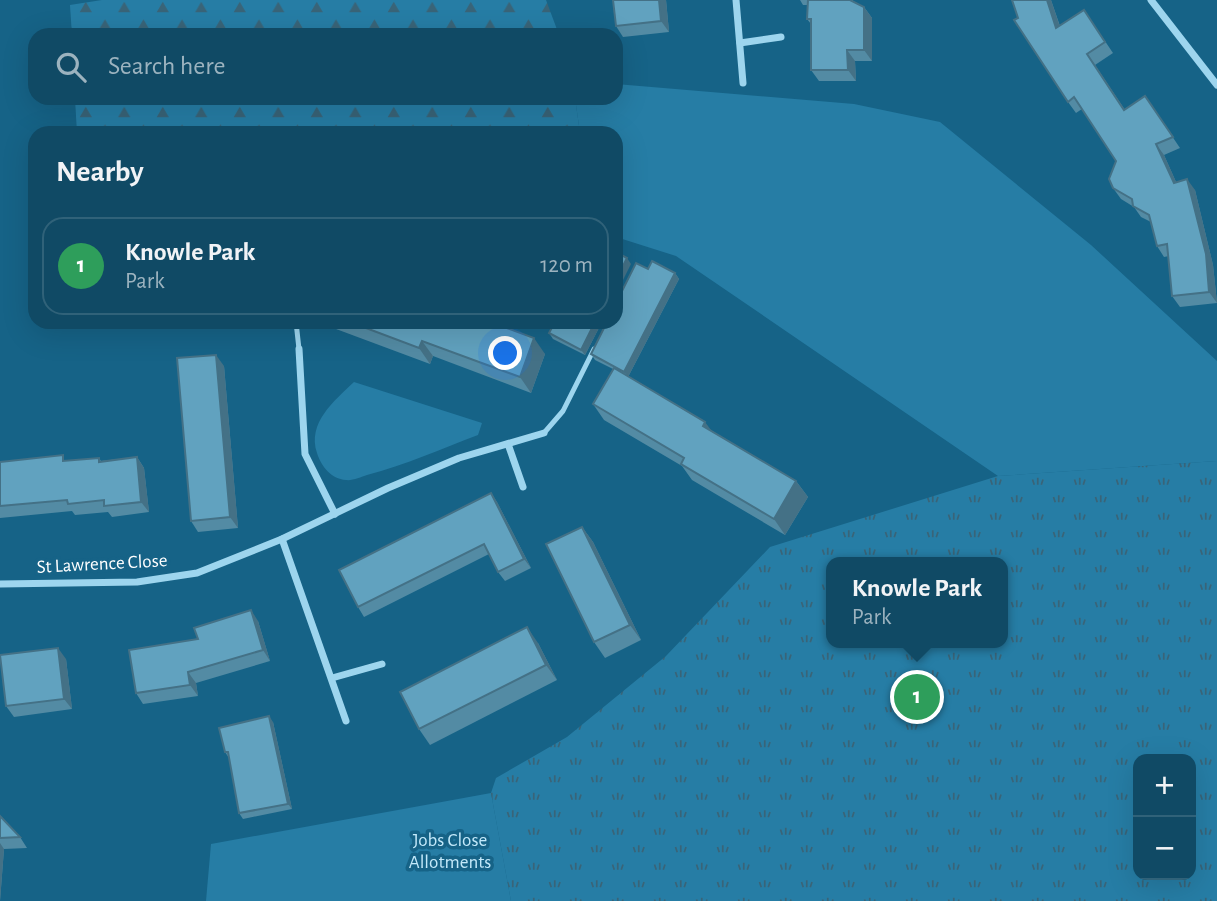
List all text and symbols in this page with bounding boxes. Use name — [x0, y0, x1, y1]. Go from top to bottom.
search box — [28, 28, 623, 105]
icon: search — [52, 48, 90, 86]
text: Search here — [108, 53, 226, 79]
text: Nearby — [56, 157, 144, 187]
text: Knowle Park — [125, 239, 255, 265]
text: 1 — [77, 254, 85, 277]
text: 120 m — [540, 254, 593, 277]
text: Park — [125, 270, 165, 293]
your location — [488, 336, 522, 370]
street label: St Lawrence Close — [36, 551, 168, 577]
popup — [826, 557, 1008, 648]
text: Knowle Park — [852, 575, 982, 601]
text: Park — [852, 606, 892, 629]
pin: 1 — [894, 671, 940, 723]
map controls — [1133, 754, 1196, 880]
button: + — [1133, 754, 1196, 817]
button: − — [1133, 817, 1196, 880]
park label: Jobs Close Allotments — [409, 831, 491, 872]

